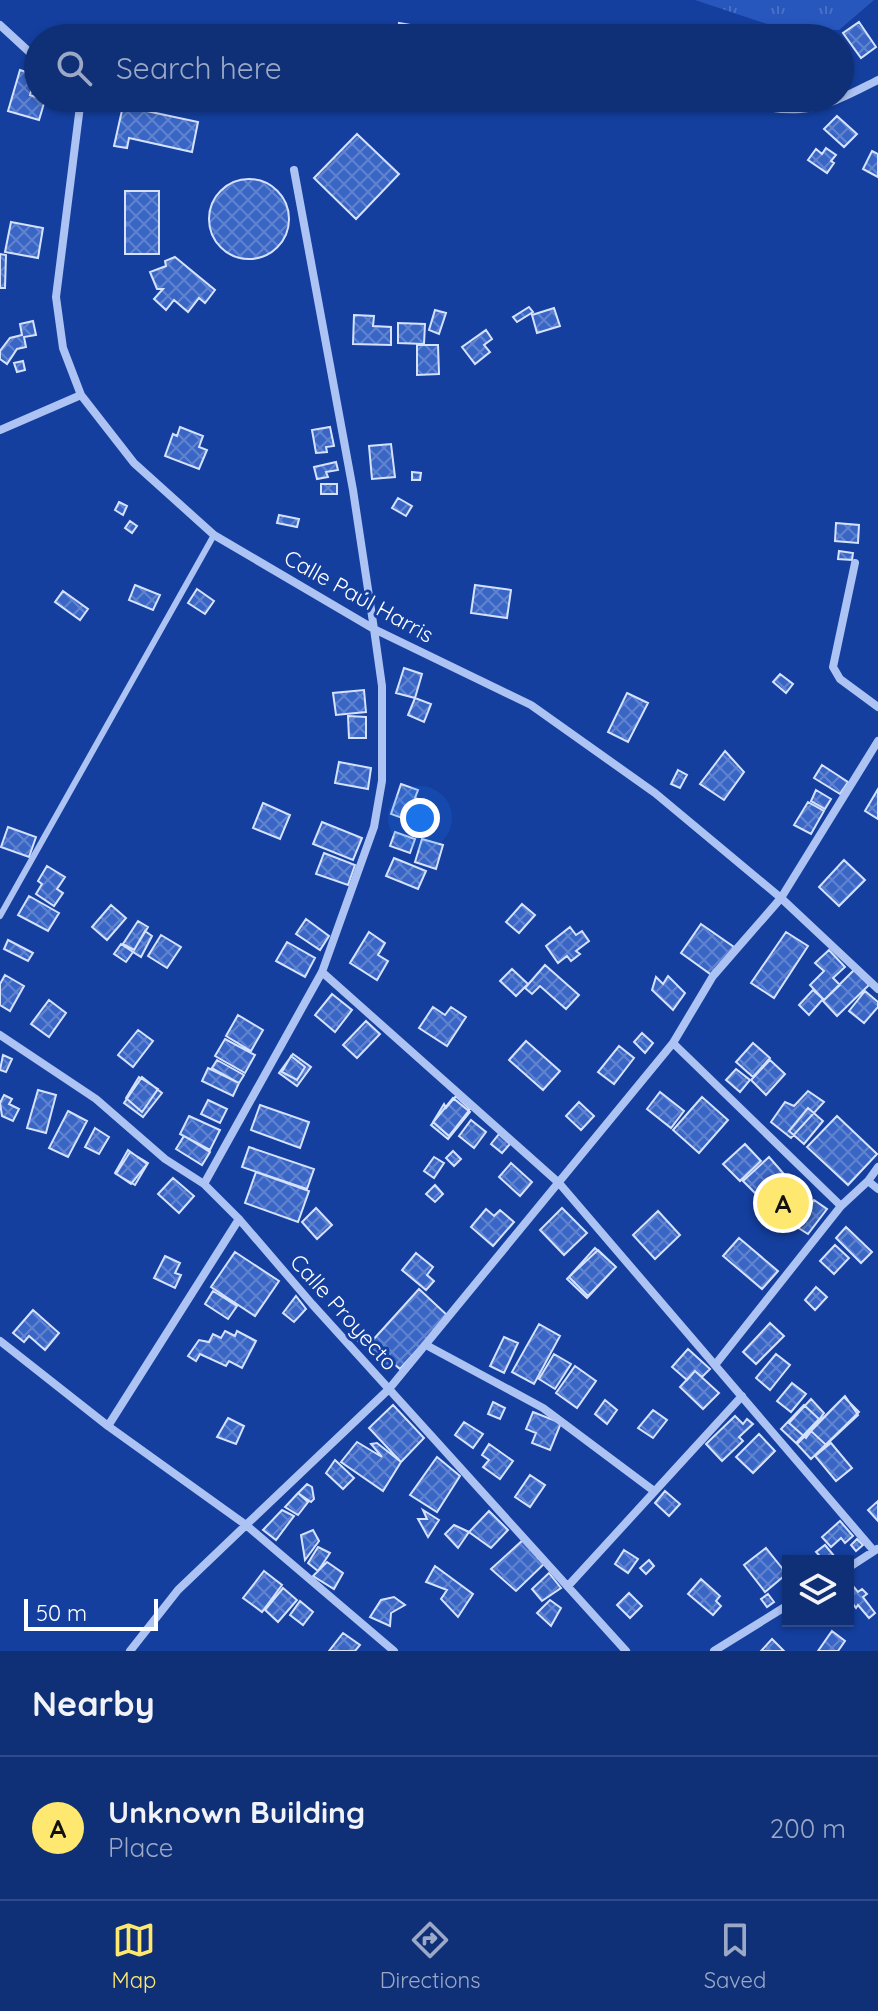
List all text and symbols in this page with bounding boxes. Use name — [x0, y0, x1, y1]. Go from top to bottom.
search box — [24, 24, 854, 112]
icon: search — [52, 46, 96, 90]
text: Search here — [116, 49, 282, 87]
street label: Calle Paúl Harris — [279, 543, 439, 649]
your location — [400, 798, 440, 838]
pin: A — [757, 1173, 809, 1233]
street label: Calle Proyecto — [284, 1248, 404, 1376]
map controls — [782, 1555, 854, 1627]
button: layers — [782, 1555, 854, 1627]
scale bar — [24, 1595, 158, 1631]
text: 50 m — [36, 1599, 87, 1627]
text: Nearby — [32, 1682, 155, 1725]
text: Unknown Building — [108, 1793, 365, 1831]
text: A — [50, 1812, 66, 1845]
text: 200 m — [770, 1812, 846, 1845]
text: Place — [108, 1831, 173, 1864]
tab: Map — [112, 1918, 156, 1994]
tab: Directions — [380, 1918, 480, 1994]
tab: Saved — [704, 1918, 766, 1994]

